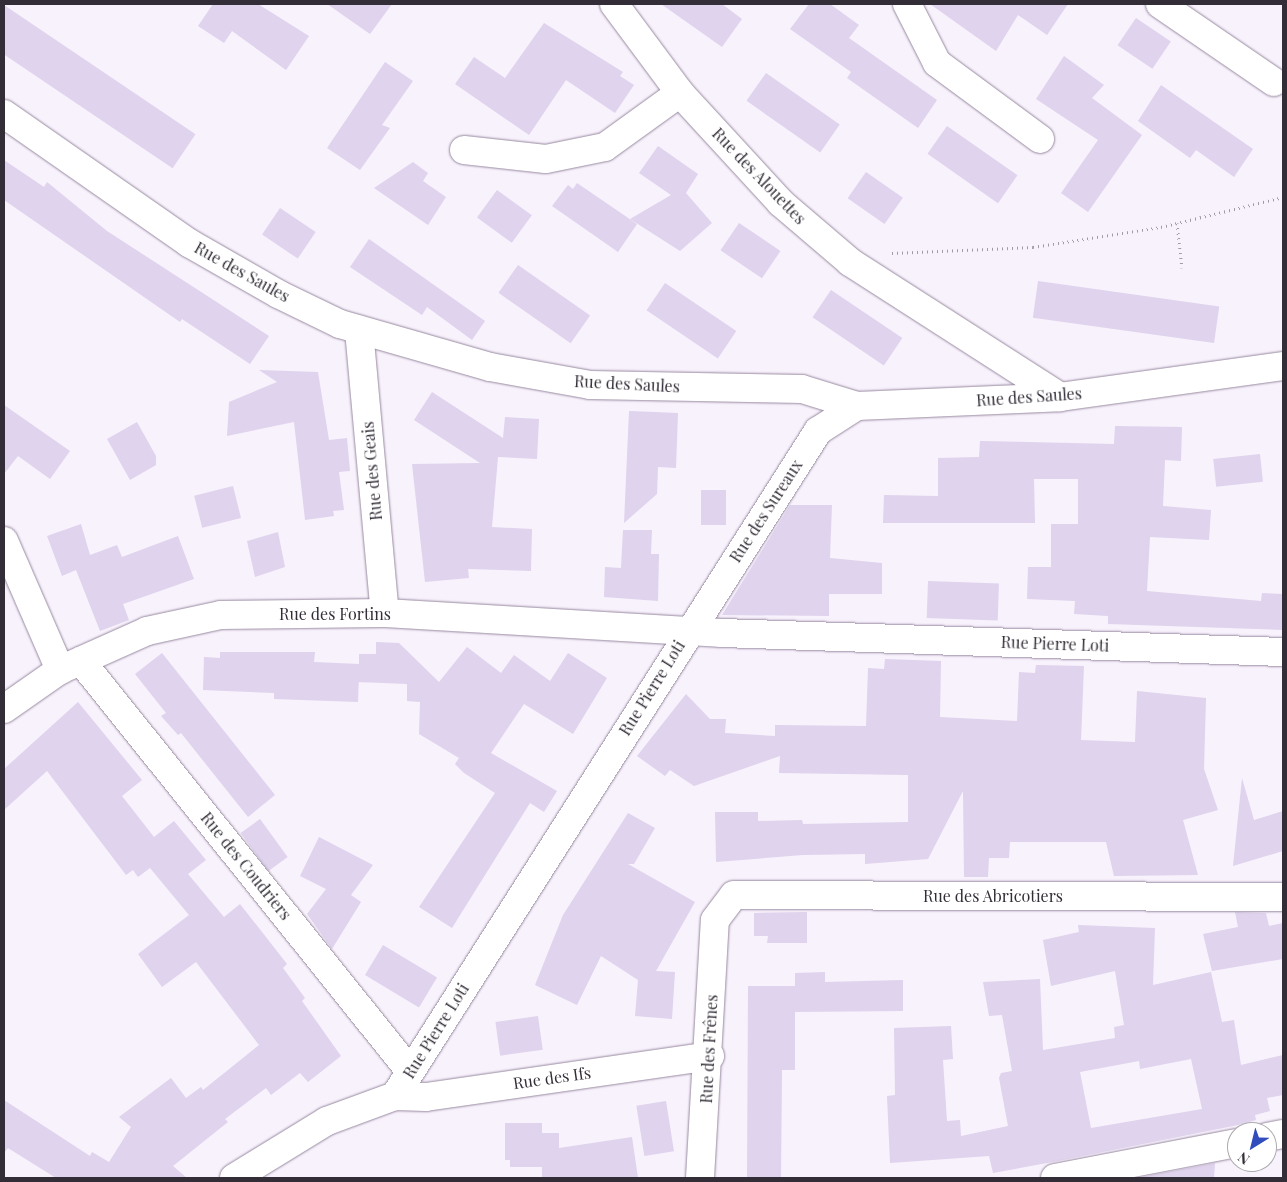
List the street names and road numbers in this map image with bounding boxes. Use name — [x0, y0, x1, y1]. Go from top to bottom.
street label: Rue des Alouettes — [708, 124, 810, 228]
street label: Rue des Saules — [191, 238, 293, 306]
street label: Rue des Saules — [574, 372, 680, 396]
street label: Rue des Saules — [976, 384, 1082, 410]
street label: Rue des Geais — [358, 421, 386, 521]
street label: Rue des Sureaux — [726, 456, 806, 566]
street label: Rue des Fortins — [279, 604, 391, 624]
street label: Rue Pierre Loti — [1000, 633, 1110, 655]
street label: Rue Pierre Loti — [615, 637, 689, 739]
street label: Rue des Coudriers — [197, 808, 295, 924]
street label: Rue des Abricotiers — [923, 886, 1063, 906]
street label: Rue Pierre Loti — [399, 980, 473, 1082]
street label: Rue des Frênes — [697, 994, 721, 1104]
street label: Rue des Ifs — [512, 1063, 592, 1093]

